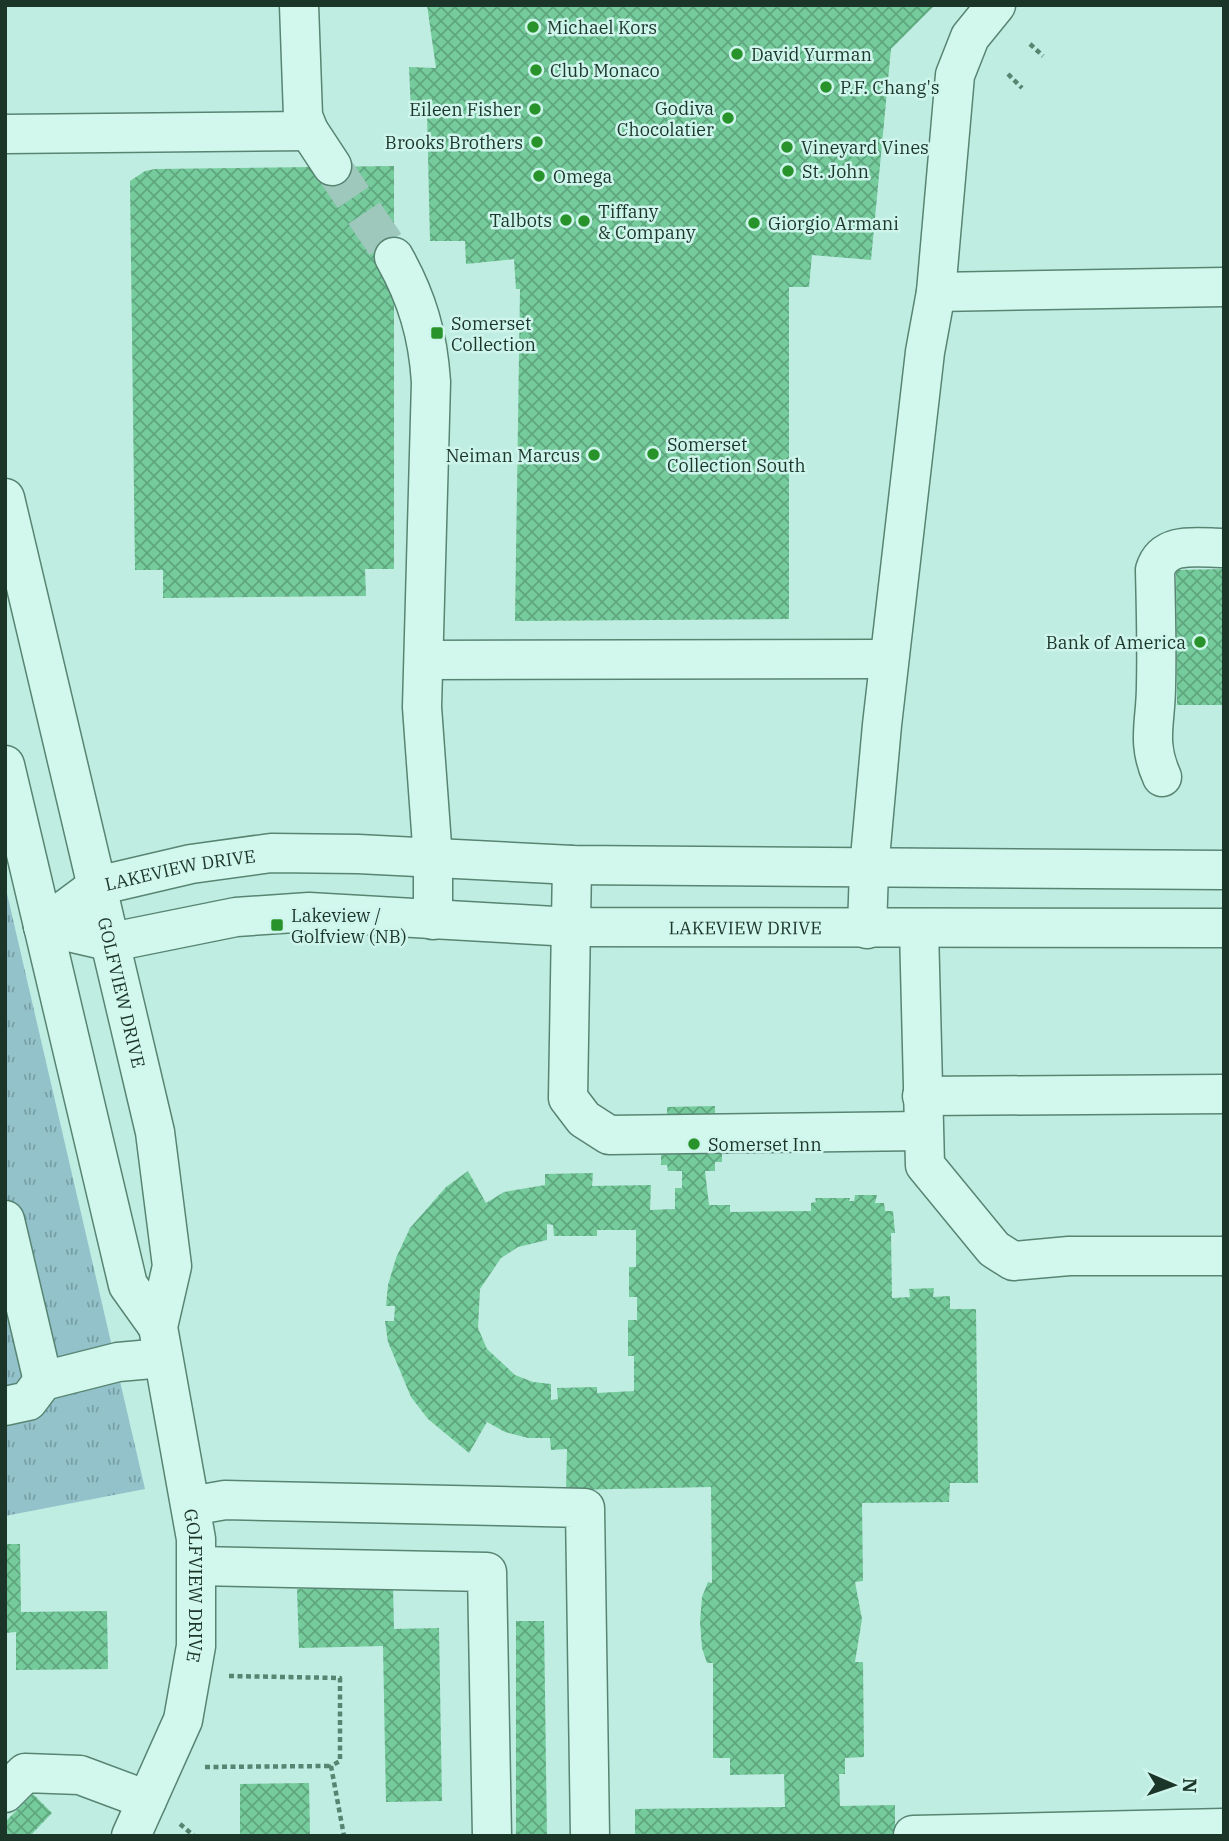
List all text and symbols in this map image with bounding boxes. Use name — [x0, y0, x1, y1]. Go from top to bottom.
place label: Michael Kors — [547, 16, 657, 39]
marker: Michael Kors — [525, 19, 541, 35]
place label: David Yurman — [751, 43, 872, 66]
marker: David Yurman — [729, 46, 745, 62]
place label: Club Monaco — [550, 59, 660, 82]
marker: Club Monaco — [528, 62, 544, 78]
place label: P.F. Chang's — [840, 76, 940, 99]
marker: P.F. Chang's — [818, 79, 834, 95]
place label: Godiva Chocolatier — [617, 97, 714, 141]
place label: Eileen Fisher — [409, 98, 521, 121]
marker: Eileen Fisher — [527, 101, 543, 117]
marker: Godiva Chocolatier — [720, 110, 736, 126]
place label: Brooks Brothers — [385, 131, 523, 154]
marker: Brooks Brothers — [529, 134, 545, 150]
place label: Vineyard Vines — [801, 136, 929, 159]
marker: Vineyard Vines — [779, 139, 795, 155]
place label: St. John — [802, 160, 869, 183]
marker: St. John — [780, 163, 796, 179]
place label: Omega — [553, 165, 612, 188]
marker: Omega — [531, 168, 547, 184]
place label: Tiffany & Company — [598, 200, 696, 244]
place label: Talbots — [490, 209, 552, 232]
marker: Talbots — [558, 212, 574, 228]
place label: Giorgio Armani — [768, 212, 899, 235]
marker: Tiffany & Company — [576, 213, 592, 229]
marker: Giorgio Armani — [746, 215, 762, 231]
place label: Somerset Collection — [451, 312, 536, 356]
marker: Somerset Collection — [429, 325, 445, 341]
place label: Somerset Collection South — [667, 433, 806, 477]
place label: Neiman Marcus — [445, 444, 580, 467]
marker: Somerset Collection South — [645, 446, 661, 462]
marker: Neiman Marcus — [586, 447, 602, 463]
place label: Bank of America — [1046, 631, 1186, 654]
marker: Bank of America — [1192, 634, 1208, 650]
street label: LAKEVIEW DRIVE — [102, 844, 257, 895]
place label: Lakeview / Golfview (NB) — [291, 904, 407, 948]
street label: GOLFVIEW DRIVE — [93, 915, 151, 1070]
street label: LAKEVIEW DRIVE — [668, 916, 822, 939]
marker: Lakeview / Golfview (NB) — [269, 917, 285, 933]
place label: Somerset Inn — [708, 1133, 822, 1156]
marker: Somerset Inn — [686, 1136, 702, 1152]
street label: GOLFVIEW DRIVE — [179, 1507, 208, 1664]
north arrow — [1138, 1750, 1208, 1820]
text: N — [1178, 1778, 1202, 1794]

